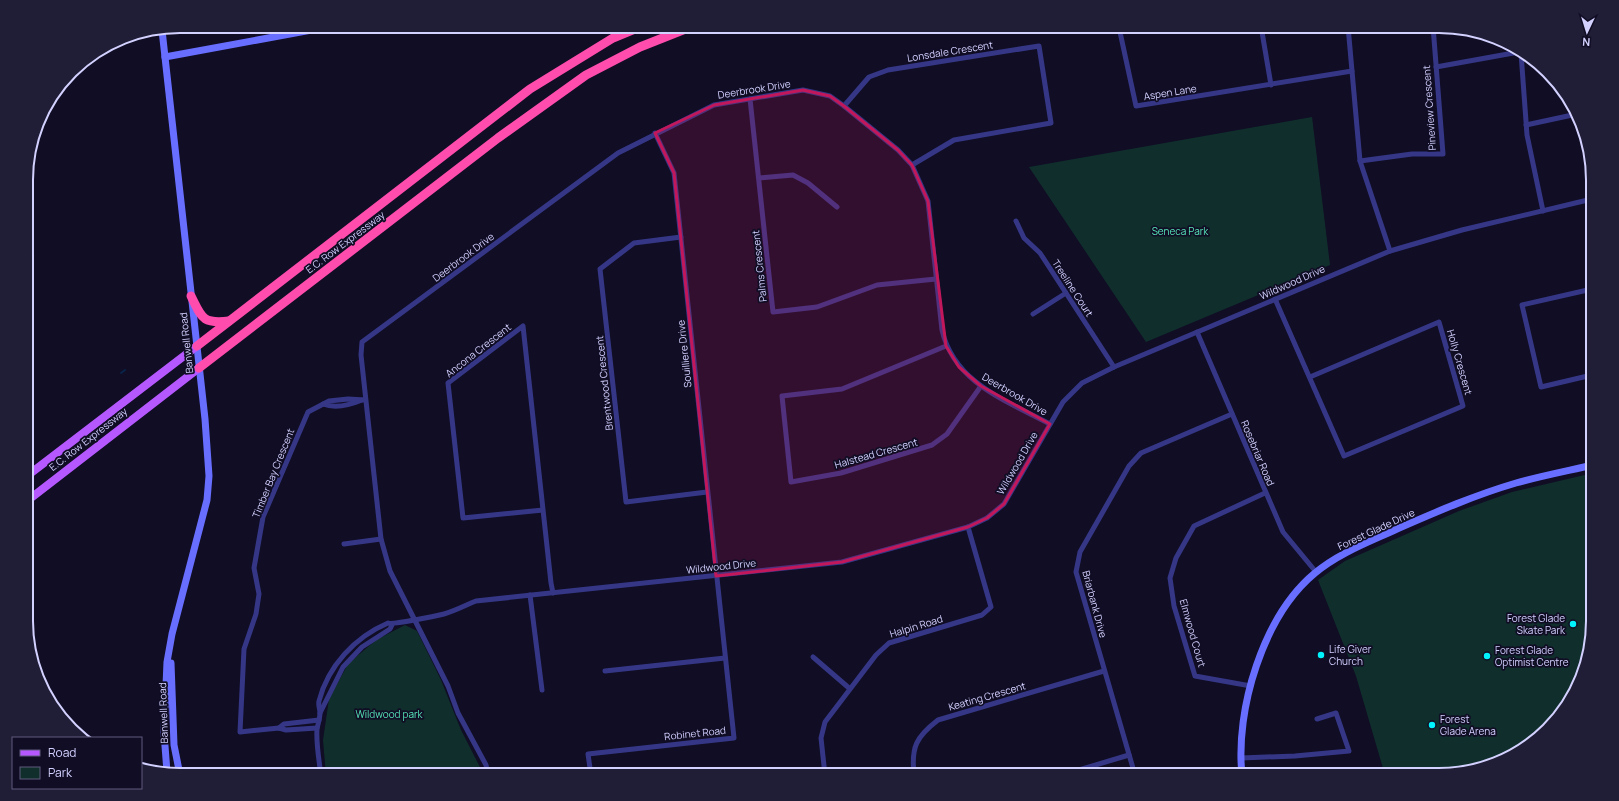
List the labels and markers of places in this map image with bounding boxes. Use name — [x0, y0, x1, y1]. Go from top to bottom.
place label: Forest Glade Skate Park — [1507, 611, 1566, 637]
marker: Forest Glade Skate Park — [1568, 619, 1578, 629]
place label: Life Giver Church — [1329, 642, 1372, 668]
place label: Forest Glade Optimist Centre — [1495, 643, 1569, 669]
marker: Life Giver Church — [1316, 650, 1326, 660]
marker: Forest Glade Optimist Centre — [1482, 651, 1492, 661]
place label: Forest Glade Arena — [1440, 712, 1496, 738]
marker: Forest Glade Arena — [1427, 720, 1437, 730]

